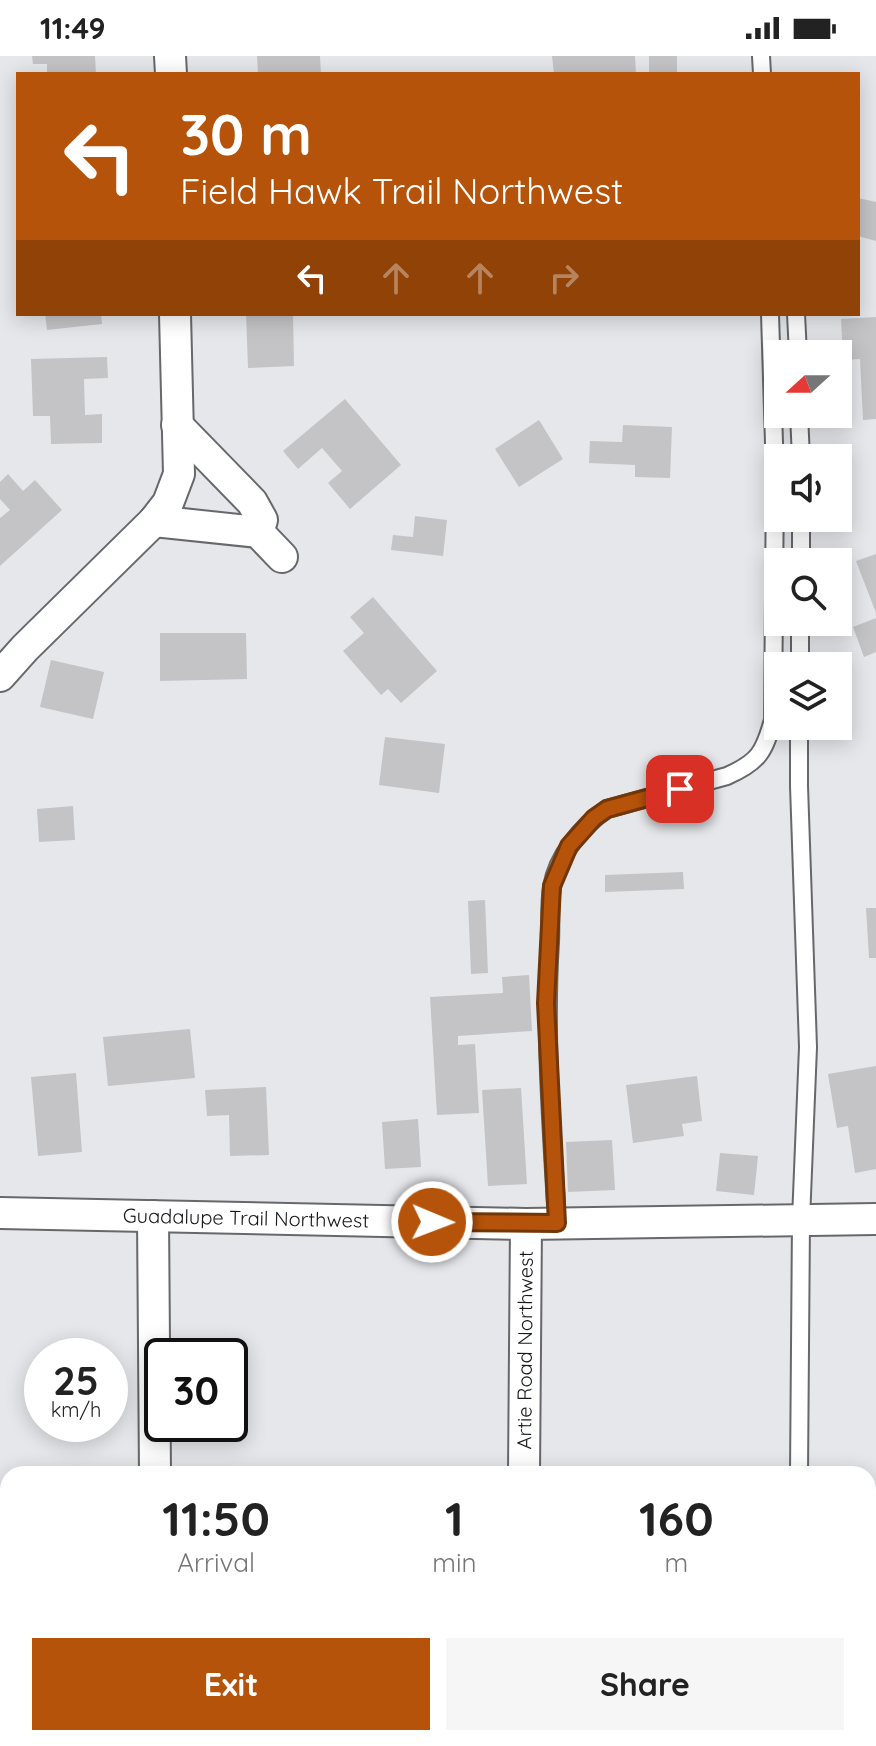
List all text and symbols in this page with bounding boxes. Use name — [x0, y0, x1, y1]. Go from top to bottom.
text: 11:49 — [40, 9, 106, 47]
text: 30 m — [180, 99, 312, 169]
icon: left — [48, 104, 152, 208]
text: Field Hawk Trail Northwest — [180, 168, 623, 213]
icon: left — [290, 256, 334, 300]
icon: ahead — [374, 256, 418, 300]
icon: ahead — [458, 256, 502, 300]
icon: right — [542, 256, 586, 300]
north arrow — [764, 340, 852, 428]
map controls — [764, 340, 852, 740]
button: sound — [764, 444, 852, 532]
button: search — [764, 548, 852, 636]
button: layers — [764, 652, 852, 740]
pin — [646, 755, 714, 823]
icon: arrive — [658, 767, 702, 811]
position arrow — [390, 1180, 474, 1264]
street label: Guadalupe Trail Northwest — [123, 1203, 370, 1233]
street label: Artie Road Northwest — [511, 1250, 538, 1449]
speed limit sign: 30 — [144, 1338, 248, 1442]
text: 25 — [53, 1355, 99, 1405]
text: km/h — [51, 1397, 101, 1422]
text: 11:50 — [162, 1488, 270, 1548]
text: 1 — [445, 1488, 464, 1548]
text: 160 — [639, 1488, 714, 1548]
text: Arrival — [177, 1546, 255, 1579]
text: min — [432, 1546, 477, 1579]
text: m — [664, 1546, 688, 1579]
button: Exit — [32, 1638, 430, 1730]
button: Share — [446, 1638, 844, 1730]

